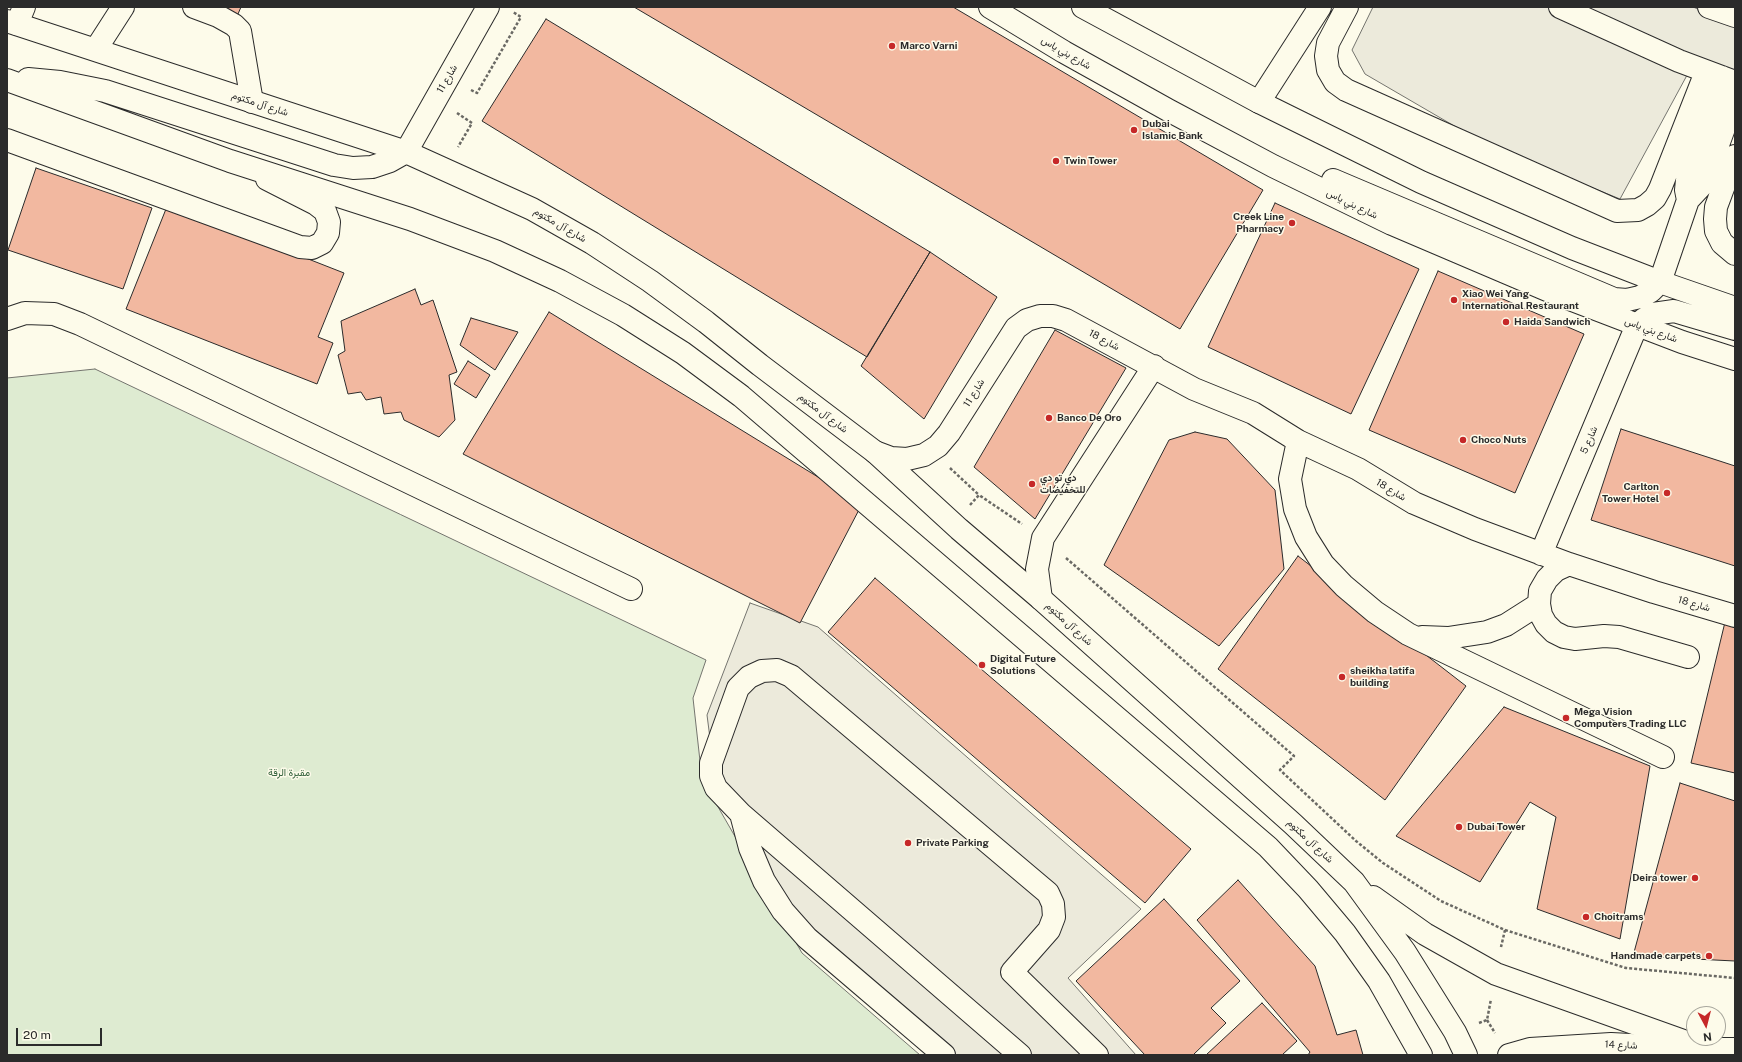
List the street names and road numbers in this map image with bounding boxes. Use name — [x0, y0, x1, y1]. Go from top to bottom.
street label: شارع بني ياس — [1039, 34, 1093, 72]
street label: شارع 11 — [434, 63, 460, 95]
street label: شارع آل مكتوم — [230, 89, 290, 119]
street label: شارع بني ياس — [1325, 186, 1379, 222]
street label: شارع آل مكتوم — [532, 205, 588, 245]
street label: شارع بني ياس — [1623, 315, 1679, 345]
street label: شارع 18 — [1087, 327, 1121, 353]
street label: شارع 11 — [961, 377, 987, 409]
street label: شارع آل مكتوم — [796, 391, 850, 435]
street label: شارع 5 — [1578, 424, 1600, 456]
street label: شارع 18 — [1374, 476, 1408, 504]
street label: شارع 18 — [1676, 594, 1712, 614]
street label: شارع آل مكتوم — [1043, 600, 1095, 648]
street label: شارع آل مكتوم — [1284, 817, 1336, 865]
street label: شارع 14 — [1604, 1038, 1638, 1052]

